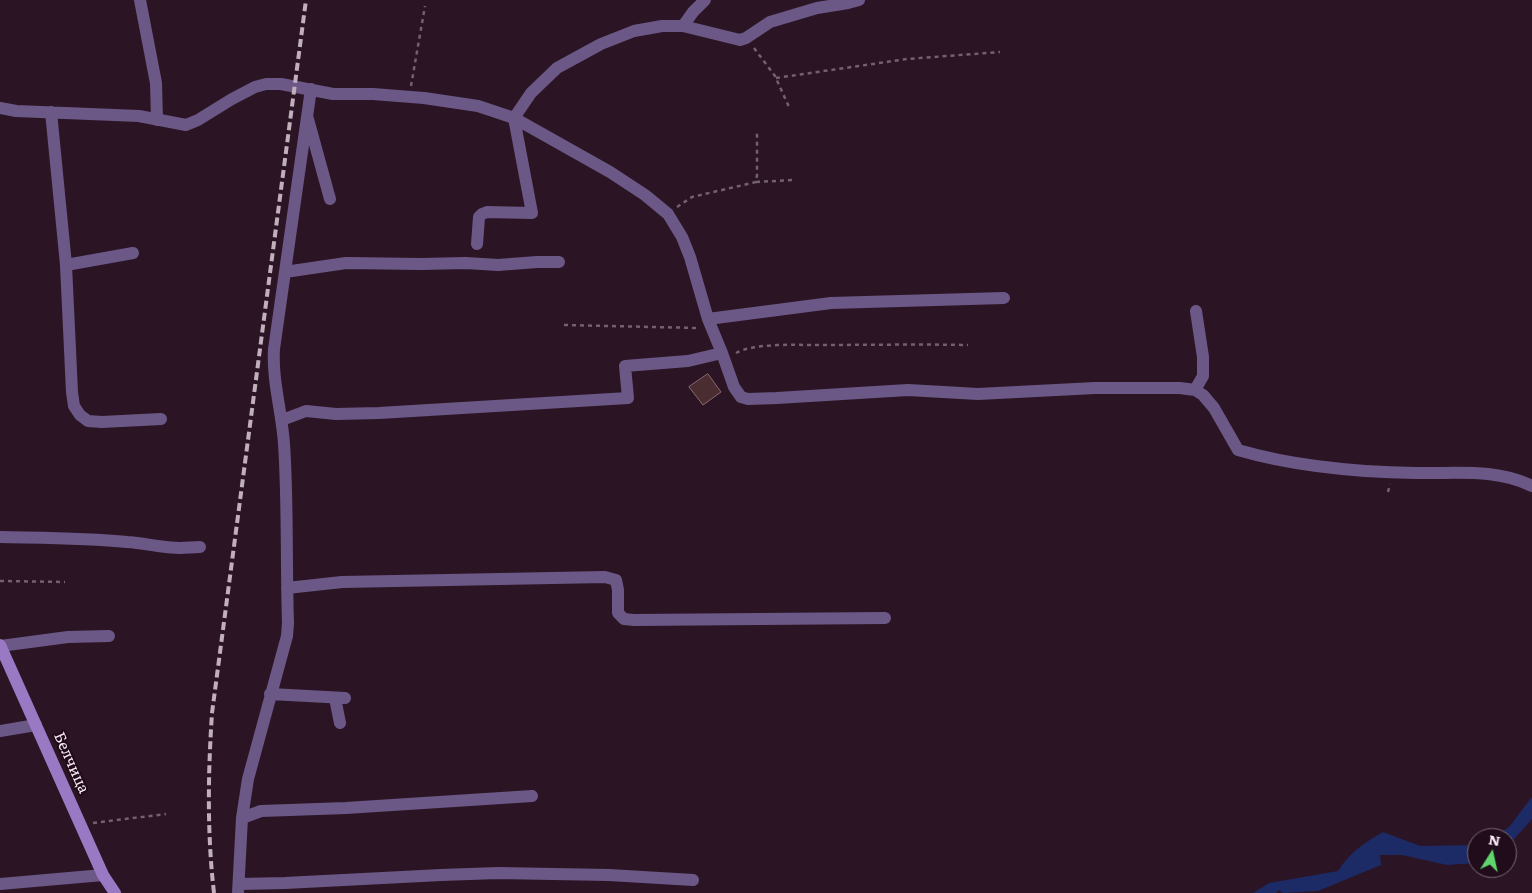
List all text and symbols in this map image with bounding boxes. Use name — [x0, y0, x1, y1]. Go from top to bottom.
street label: Белчица — [50, 730, 92, 796]
north arrow — [1467, 828, 1517, 878]
text: N — [1487, 828, 1502, 850]

